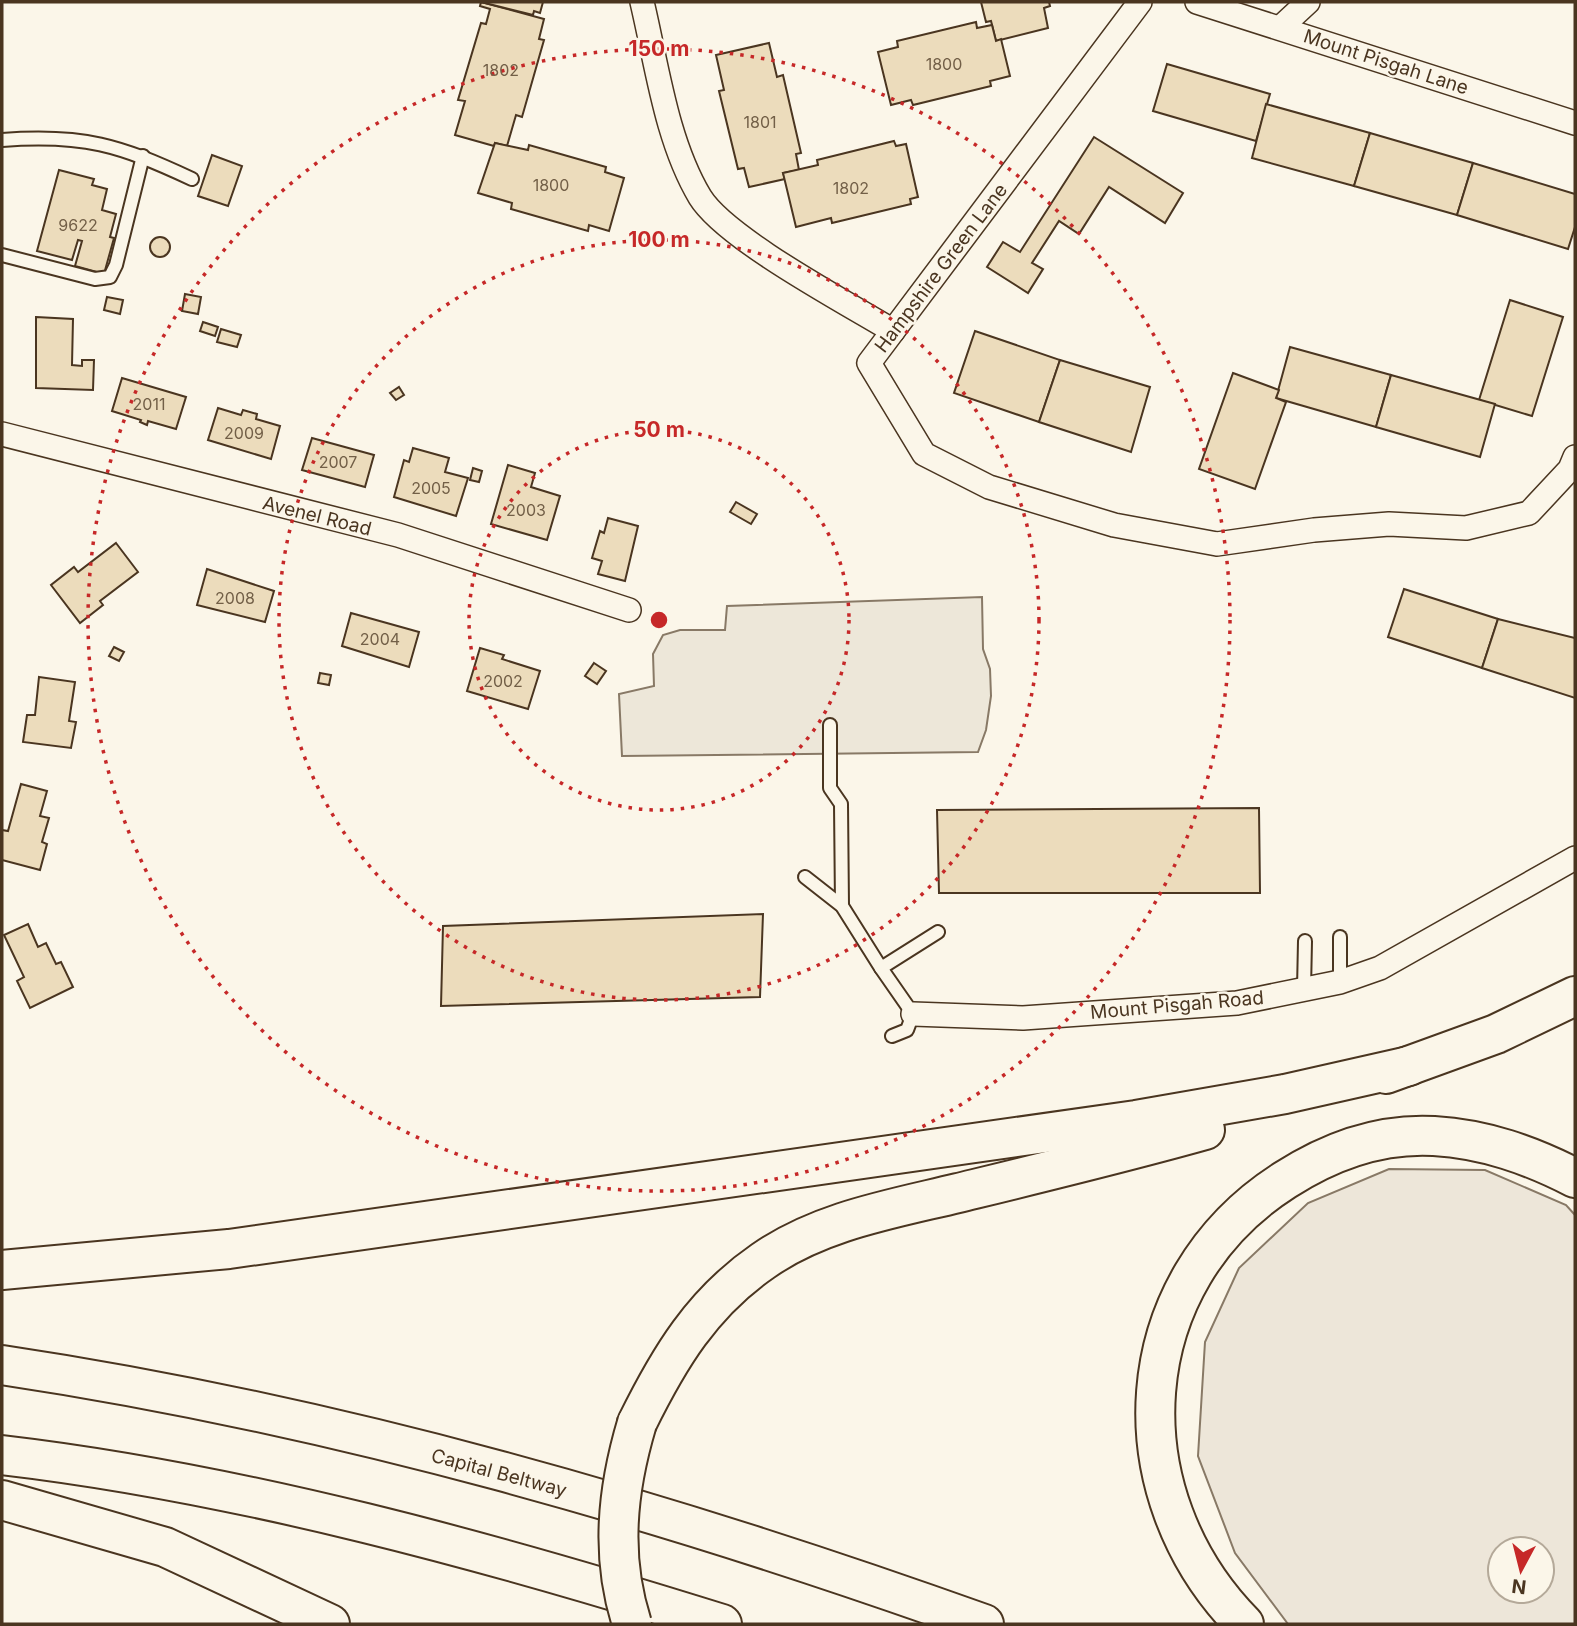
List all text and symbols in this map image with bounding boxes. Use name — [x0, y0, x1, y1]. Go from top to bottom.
street label: Mount Pisgah Lane — [1301, 24, 1471, 100]
text: 150 m — [629, 36, 689, 61]
house number: 1800 — [926, 54, 962, 74]
house number: 1802 — [483, 60, 519, 80]
house number: 1801 — [743, 112, 777, 132]
house number: 1800 — [533, 175, 569, 195]
house number: 1802 — [833, 178, 869, 198]
street label: Hampshire Green Lane — [870, 179, 1012, 357]
house number: 9622 — [58, 215, 98, 235]
text: 100 m — [628, 227, 690, 252]
house number: 2011 — [133, 394, 165, 414]
text: 50 m — [633, 417, 685, 442]
house number: 2009 — [224, 423, 264, 443]
house number: 2007 — [319, 452, 357, 472]
house number: 2005 — [411, 478, 451, 498]
street label: Avenel Road — [260, 491, 374, 541]
house number: 2003 — [506, 500, 546, 520]
house number: 2008 — [215, 588, 255, 608]
centre of rings — [647, 608, 671, 632]
house number: 2004 — [360, 629, 400, 649]
house number: 2002 — [483, 671, 523, 691]
street label: Mount Pisgah Road — [1089, 986, 1265, 1024]
street label: Capital Beltway — [429, 1444, 570, 1502]
north arrow — [1486, 1535, 1556, 1605]
text: N — [1510, 1574, 1528, 1599]

